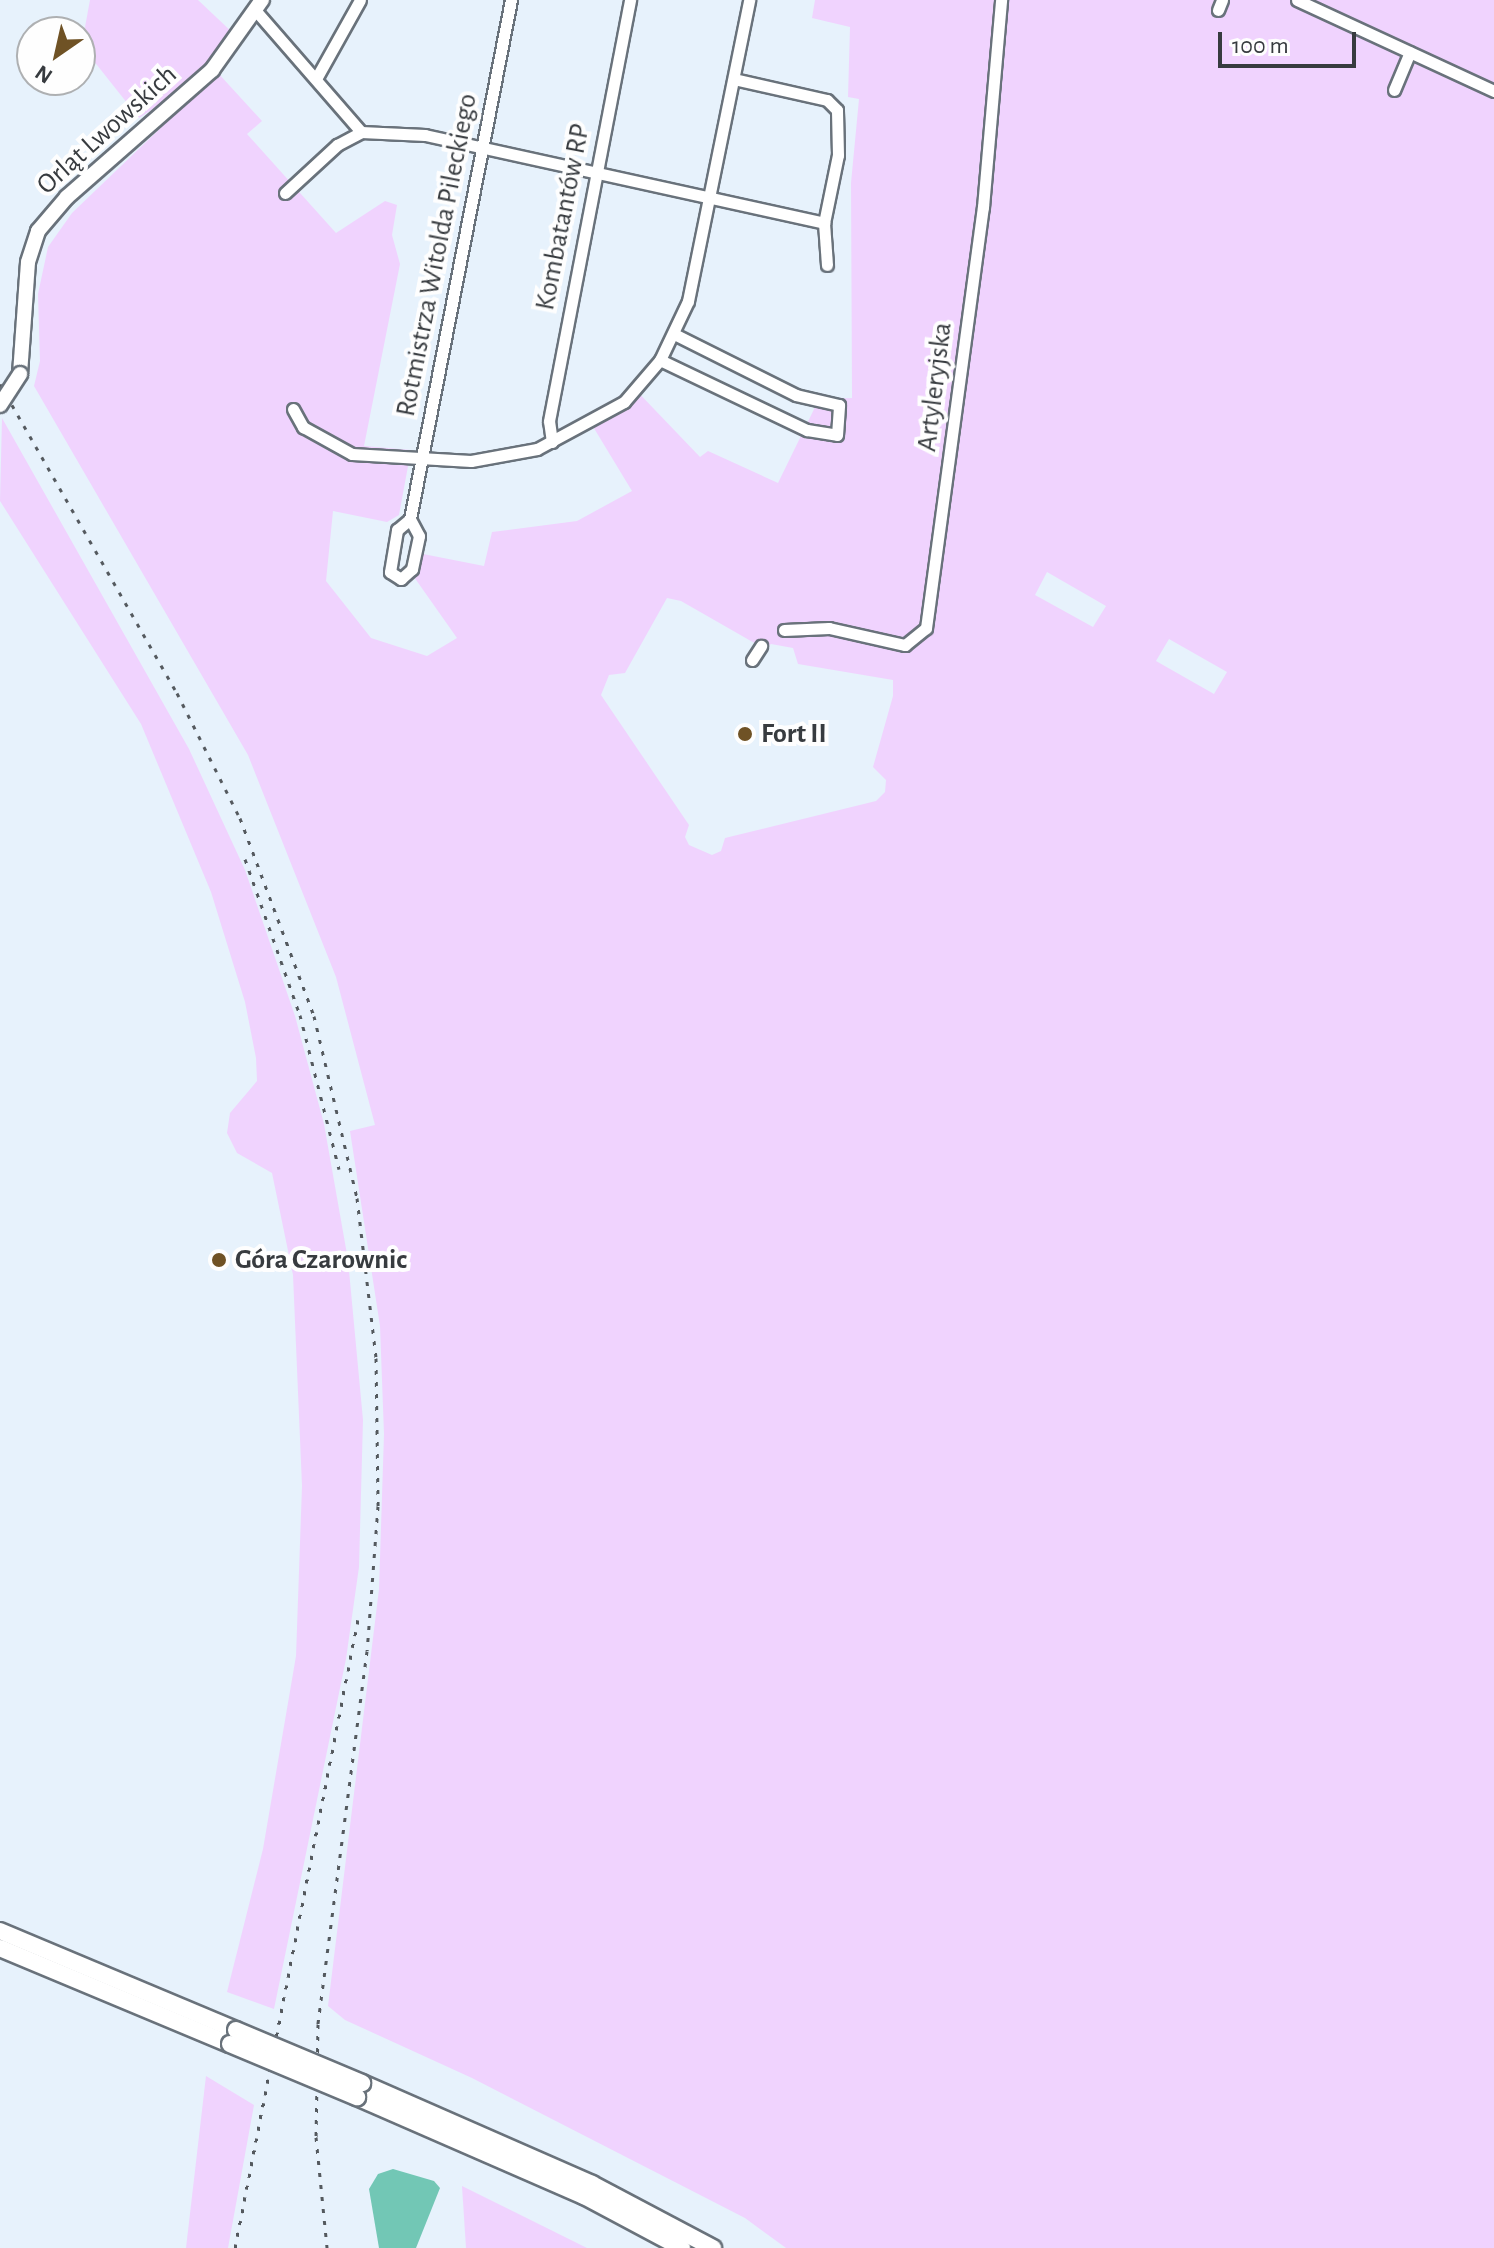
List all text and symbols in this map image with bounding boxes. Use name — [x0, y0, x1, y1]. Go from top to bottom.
north arrow — [16, 16, 96, 96]
scale bar — [1222, 16, 1360, 66]
text: 100 m — [1232, 34, 1289, 58]
street label: Orląt Lwowskich — [30, 58, 184, 202]
text: N — [31, 61, 56, 88]
street label: Rotmistrza Witolda Pileckiego — [389, 91, 485, 419]
street label: Kombatantów RP — [528, 121, 598, 313]
street label: Artyleryjska — [910, 320, 960, 454]
place label: Fort II — [761, 717, 827, 751]
marker: Fort II — [736, 725, 754, 743]
place label: Góra Czarownic — [235, 1243, 407, 1277]
marker: Góra Czarownic — [210, 1251, 228, 1269]

